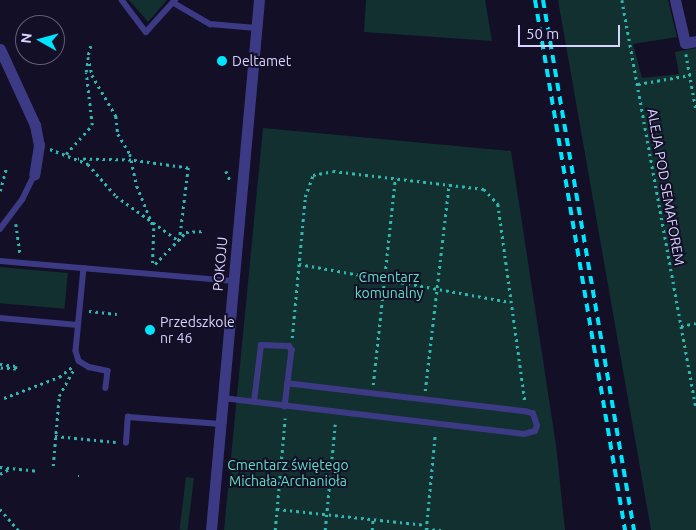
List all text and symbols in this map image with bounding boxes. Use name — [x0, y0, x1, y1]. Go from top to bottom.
north arrow — [15, 15, 65, 65]
scale bar — [521, 15, 624, 47]
text: 50 m — [526, 25, 559, 42]
text: N — [18, 32, 35, 44]
place label: Deltamet — [232, 53, 291, 69]
marker: Deltamet — [216, 55, 228, 67]
street label: ALEJA POD SEMAFOREM — [644, 107, 688, 267]
street label: POKOJU — [209, 236, 231, 292]
park label: Cmentarz komunalny — [355, 269, 423, 302]
place label: Przedszkole nr 46 — [160, 314, 235, 347]
marker: Przedszkole nr 46 — [144, 324, 156, 336]
park label: Cmentarz świętego Michała Archanioła — [227, 457, 349, 490]

